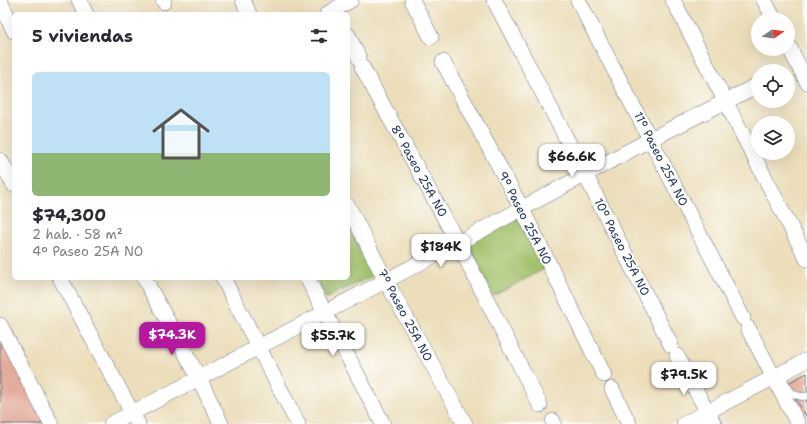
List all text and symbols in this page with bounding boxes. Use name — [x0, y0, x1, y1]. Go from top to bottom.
north arrow — [751, 12, 795, 56]
map controls — [751, 12, 795, 160]
text: 5 viviendas — [32, 25, 133, 47]
icon: filters — [308, 25, 330, 47]
button: locate — [751, 64, 795, 108]
icon: home — [145, 98, 217, 170]
street label: 11º Paseo 25A NO — [630, 109, 692, 209]
button: layers — [751, 116, 795, 160]
street label: 8º Paseo 25A NO — [387, 122, 451, 220]
pin: $66.6K — [539, 144, 605, 178]
text: $66.6K — [548, 148, 596, 165]
street label: 9º Paseo 25A NO — [495, 169, 555, 267]
street label: 10º Paseo 25A NO — [591, 196, 653, 298]
text: $74,300 — [32, 204, 106, 226]
text: 2 hab. · 58 m² — [32, 226, 123, 243]
pin: $184K — [413, 234, 469, 268]
text: $184K — [420, 238, 462, 255]
text: 4º Paseo 25A NO — [32, 243, 143, 260]
street label: 7º Paseo 25A NO — [374, 266, 436, 364]
pin: $74.3K — [139, 322, 205, 356]
pin: $55.7K — [300, 323, 366, 357]
text: $74.3K — [148, 326, 196, 343]
text: $55.7K — [311, 327, 355, 344]
pin: $79.5K — [651, 362, 717, 396]
text: $79.5K — [660, 366, 708, 383]

